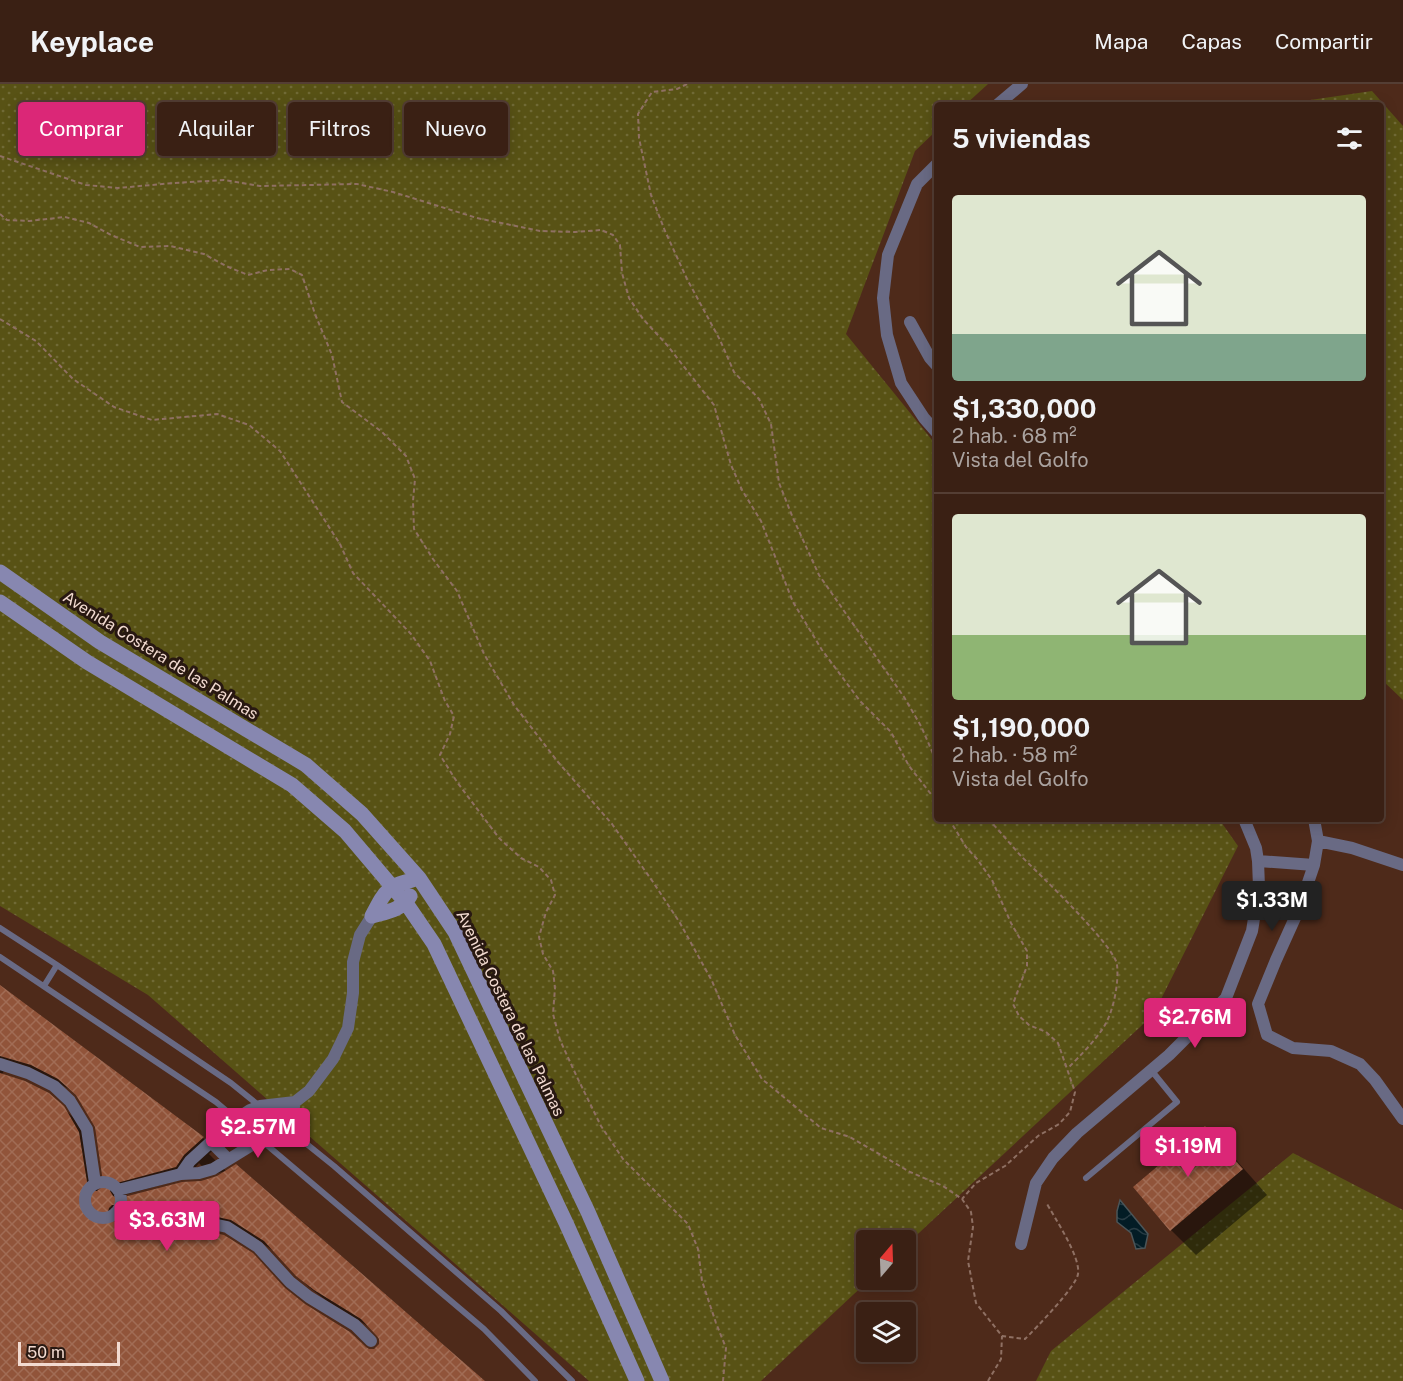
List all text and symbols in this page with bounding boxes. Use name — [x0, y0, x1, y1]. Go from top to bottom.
text: Keyplace — [30, 25, 154, 58]
text: Mapa — [1094, 29, 1148, 54]
text: Capas — [1181, 29, 1242, 54]
text: Compartir — [1275, 29, 1373, 54]
chip: Comprar — [18, 102, 145, 156]
chip: Alquilar — [157, 102, 276, 156]
chip: Filtros — [288, 102, 392, 156]
chip: Nuevo — [404, 102, 508, 156]
icon: filters — [1333, 122, 1366, 155]
text: 5 viviendas — [952, 123, 1091, 154]
icon: home — [1105, 234, 1213, 342]
text: $1,330,000 — [952, 393, 1097, 424]
text: 2 hab. · 68 m² — [952, 424, 1077, 448]
text: Vista del Golfo — [952, 448, 1089, 472]
icon: home — [1105, 553, 1213, 661]
street label: Avenida Costera de las Palmas — [60, 587, 262, 723]
text: $1,190,000 — [952, 712, 1090, 743]
text: 2 hab. · 58 m² — [952, 743, 1077, 767]
text: Vista del Golfo — [952, 767, 1089, 791]
pin: $1.33M — [1223, 881, 1321, 932]
text: $1.33M — [1236, 888, 1308, 912]
street label: Avenida Costera de las Palmas — [452, 907, 569, 1119]
pin: $2.76M — [1146, 998, 1244, 1049]
text: $2.76M — [1158, 1005, 1232, 1029]
pin: $2.57M — [209, 1108, 307, 1159]
text: $2.57M — [220, 1115, 296, 1139]
pin: $1.19M — [1139, 1127, 1237, 1178]
text: $1.19M — [1154, 1134, 1222, 1158]
pin: $3.63M — [118, 1201, 216, 1252]
text: $3.63M — [128, 1208, 206, 1232]
north arrow — [856, 1230, 916, 1290]
map controls — [856, 1230, 916, 1362]
button: layers — [856, 1302, 916, 1362]
scale bar — [18, 1339, 120, 1366]
text: 50 m — [27, 1343, 65, 1362]

